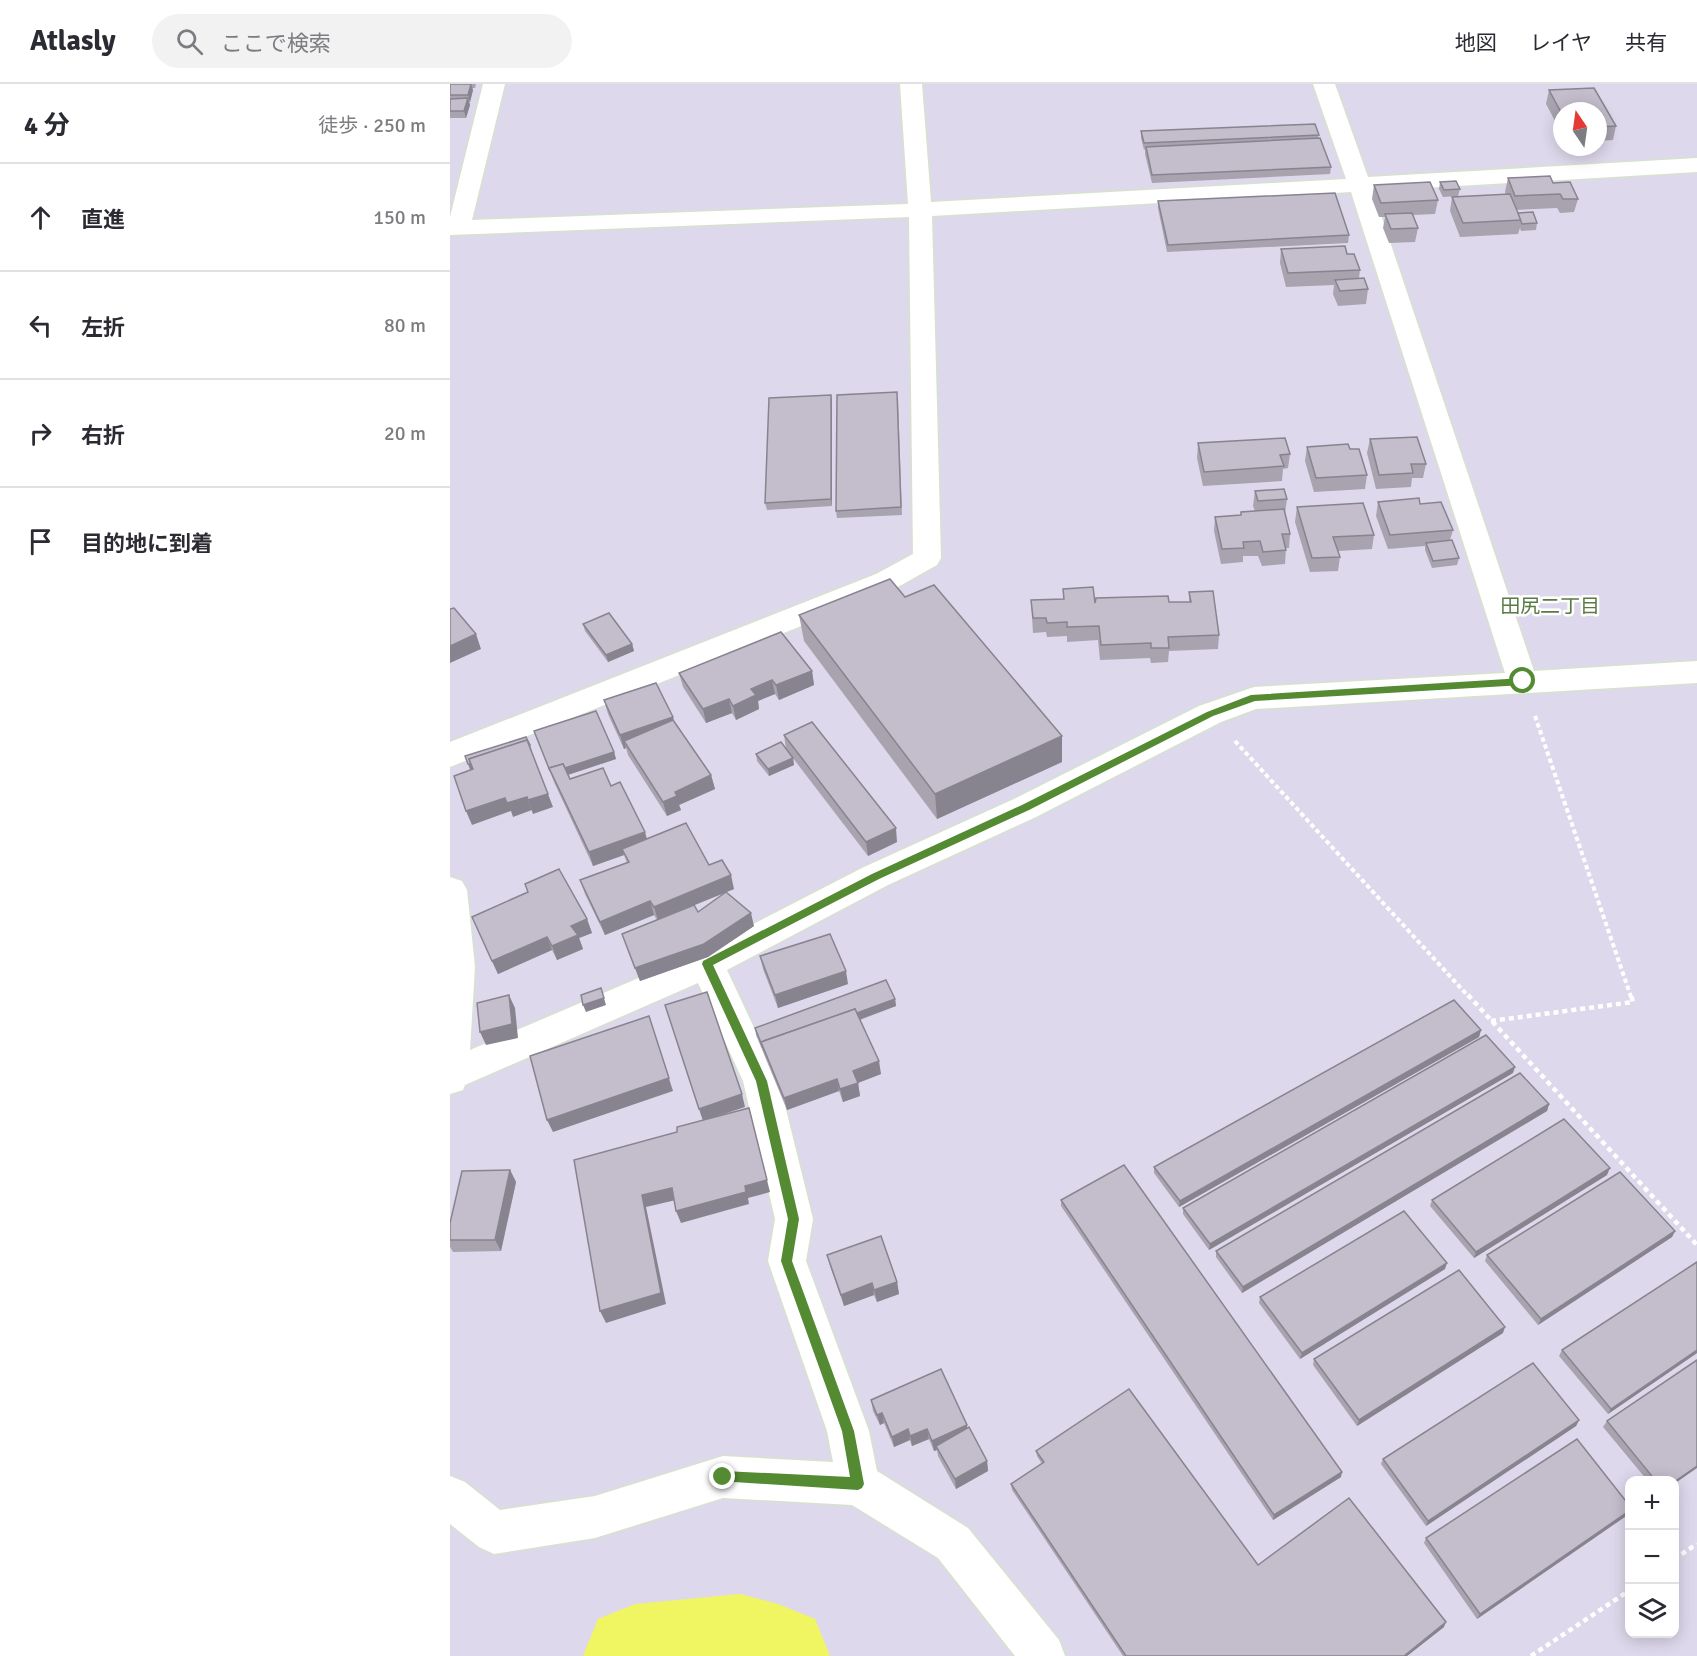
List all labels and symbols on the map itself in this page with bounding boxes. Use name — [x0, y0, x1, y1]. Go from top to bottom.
north arrow — [1553, 102, 1607, 156]
district label: 田尻二丁目 — [1500, 594, 1600, 619]
route start — [1509, 667, 1535, 693]
route end — [709, 1463, 735, 1489]

